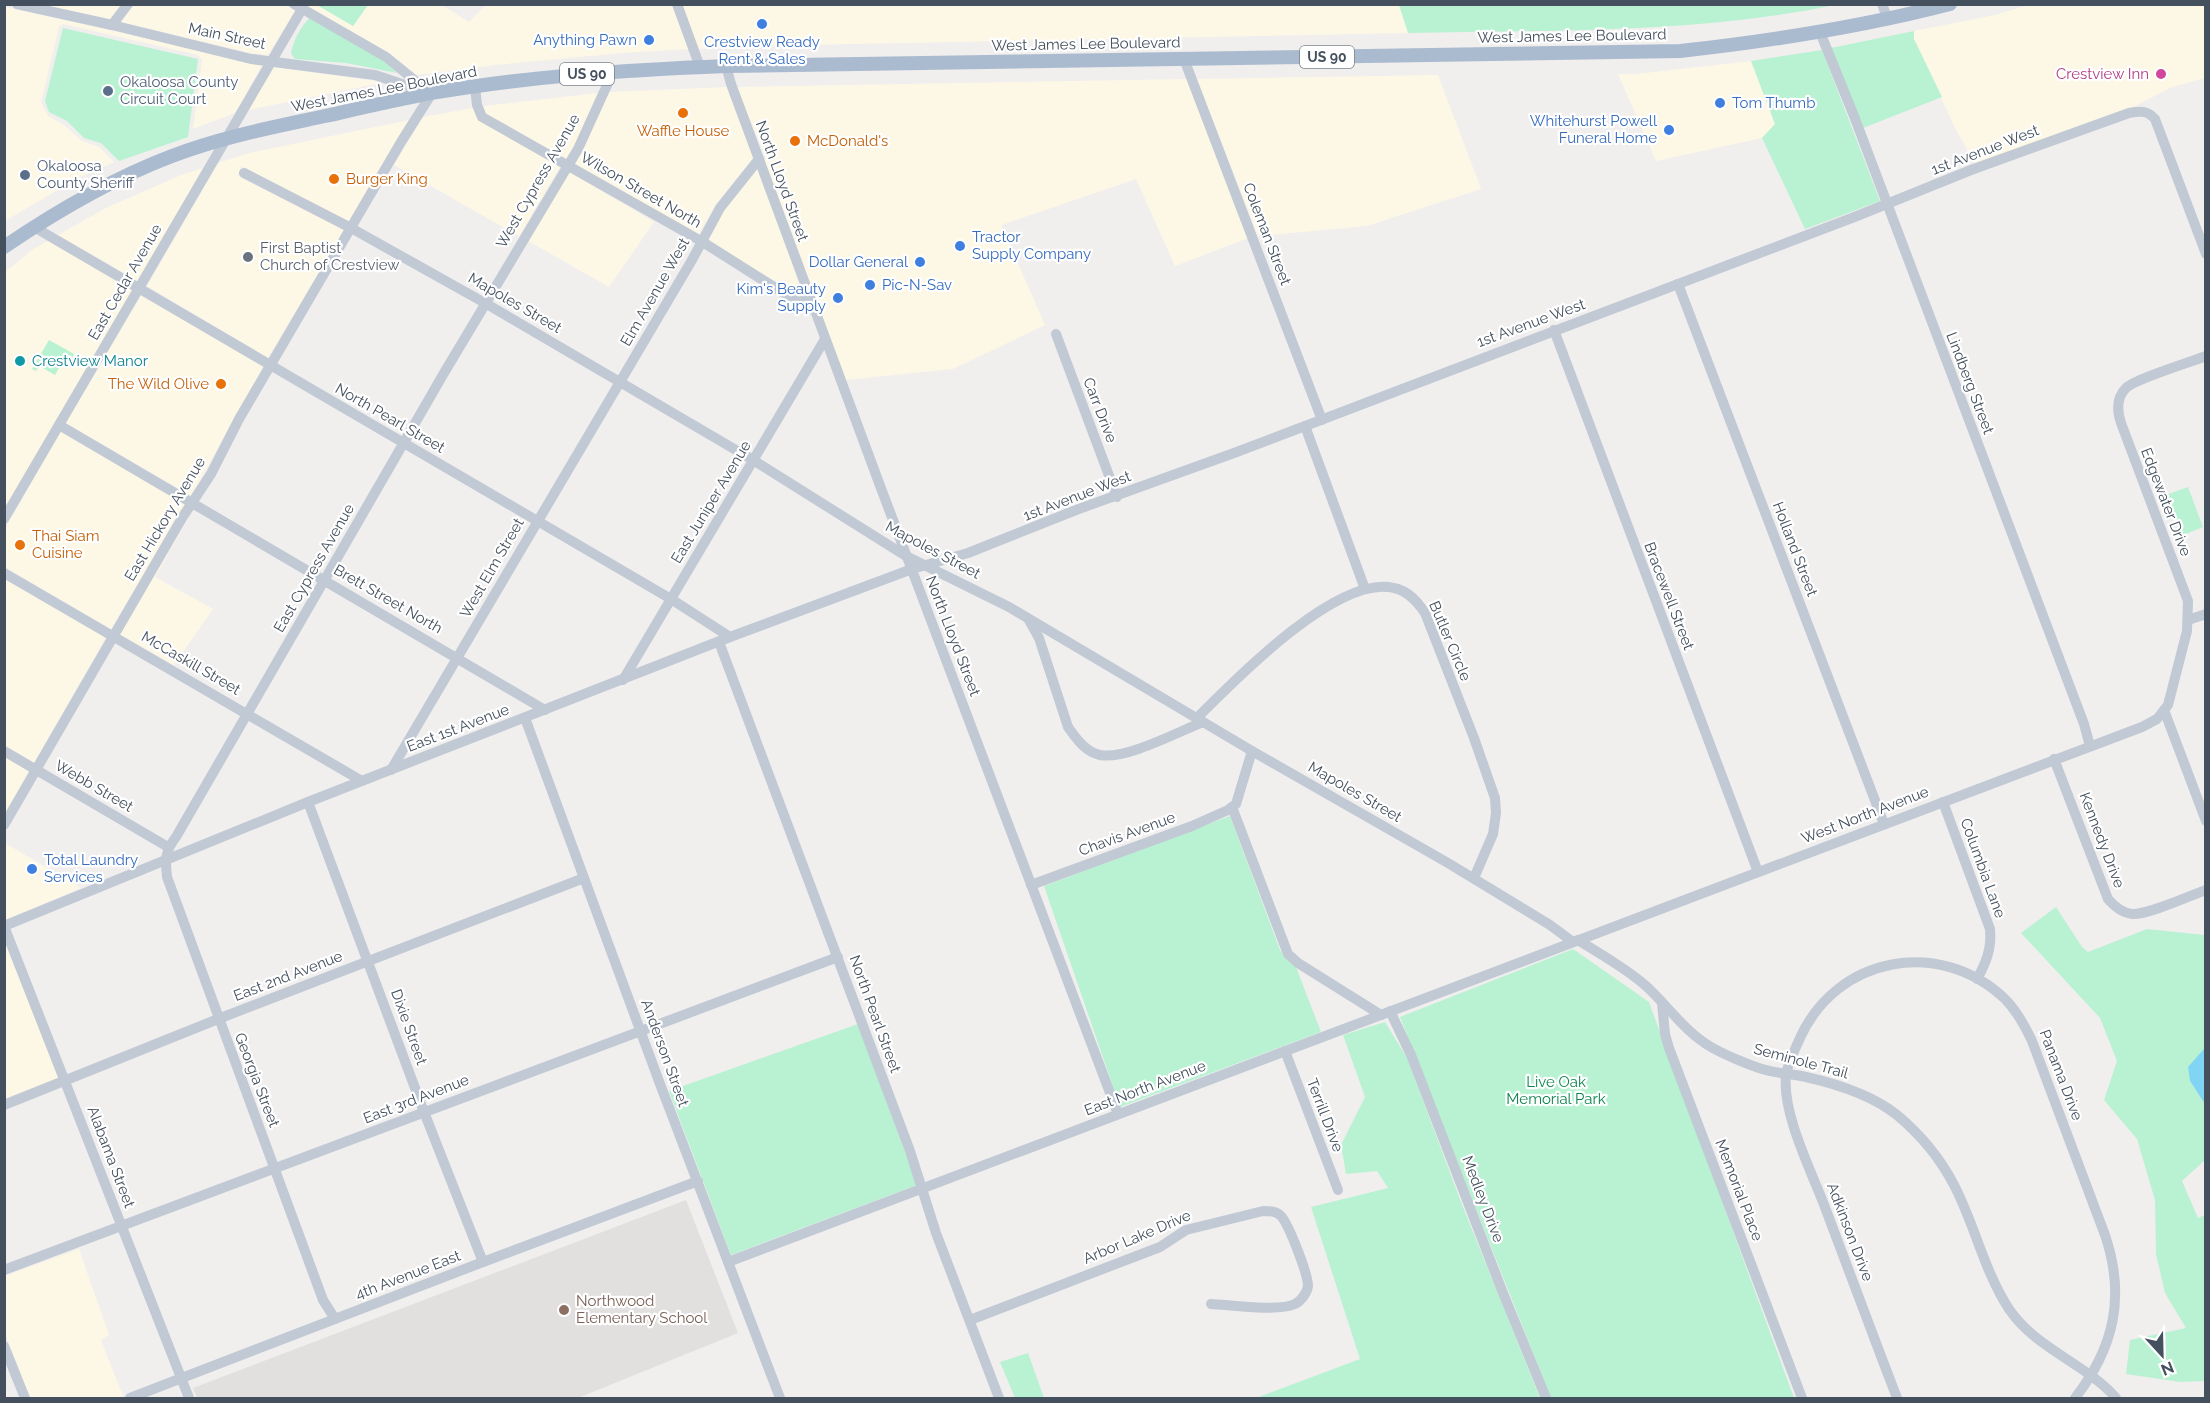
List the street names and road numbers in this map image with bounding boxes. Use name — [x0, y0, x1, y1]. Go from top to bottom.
street label: Main Street — [187, 19, 267, 53]
street label: West James Lee Boulevard — [1477, 25, 1667, 47]
street label: West James Lee Boulevard — [991, 33, 1181, 55]
road number: US 90 — [1300, 46, 1354, 68]
street label: West James Lee Boulevard — [290, 62, 478, 116]
road number: US 90 — [560, 63, 614, 85]
street label: West Cypress Avenue — [492, 111, 584, 251]
street label: North Lloyd Street — [752, 118, 812, 244]
street label: 1st Avenue West — [1929, 121, 2041, 179]
street label: Wilson Street North — [577, 148, 705, 232]
street label: Coleman Street — [1239, 180, 1295, 288]
street label: East Cedar Avenue — [84, 221, 166, 343]
street label: Elm Avenue West — [617, 235, 693, 349]
street label: Mapoles Street — [465, 269, 565, 337]
street label: 1st Avenue West — [1474, 295, 1588, 351]
street label: Lindberg Street — [1942, 329, 1998, 437]
street label: Carr Drive — [1079, 375, 1121, 445]
street label: North Pearl Street — [332, 379, 448, 457]
street label: East Juniper Avenue — [667, 437, 755, 567]
street label: Edgewater Drive — [2137, 445, 2195, 559]
street label: East Hickory Avenue — [121, 454, 209, 584]
street label: 1st Avenue West — [1021, 467, 1133, 525]
street label: Holland Street — [1769, 499, 1821, 599]
street label: East Cypress Avenue — [270, 500, 358, 635]
street label: West Elm Street — [456, 515, 528, 621]
street label: Mapoles Street — [882, 517, 984, 583]
street label: Bracewell Street — [1640, 540, 1698, 652]
street label: Brett Street North — [330, 561, 446, 637]
street label: North Lloyd Street — [922, 573, 984, 699]
street label: Butler Circle — [1425, 598, 1475, 684]
street label: McCaskill Street — [138, 627, 244, 699]
street label: East 1st Avenue — [404, 700, 512, 756]
street label: Webb Street — [52, 756, 136, 816]
street label: Mapoles Street — [1305, 758, 1405, 826]
street label: West North Avenue — [1799, 782, 1931, 848]
street label: Kennedy Drive — [2076, 790, 2129, 891]
street label: Chavis Avenue — [1076, 808, 1178, 860]
street label: Columbia Lane — [1957, 816, 2009, 921]
street label: East 2nd Avenue — [231, 947, 345, 1005]
street label: North Pearl Street — [845, 953, 905, 1075]
street label: Dixie Street — [387, 987, 431, 1067]
street label: Anderson Street — [637, 997, 693, 1109]
street label: Panama Drive — [2035, 1027, 2087, 1123]
street label: Georgia Street — [231, 1030, 283, 1130]
street label: Seminole Trail — [1752, 1040, 1851, 1083]
street label: East North Avenue — [1082, 1056, 1209, 1119]
street label: East 3rd Avenue — [361, 1071, 472, 1127]
street label: Terrill Drive — [1303, 1076, 1347, 1155]
street label: Alabama Street — [83, 1104, 139, 1210]
street label: Memorial Place — [1711, 1137, 1767, 1243]
street label: Medley Drive — [1458, 1153, 1508, 1245]
street label: Adkinson Drive — [1823, 1180, 1877, 1284]
street label: Arbor Lake Drive — [1080, 1206, 1194, 1268]
street label: 4th Avenue East — [353, 1247, 463, 1303]

